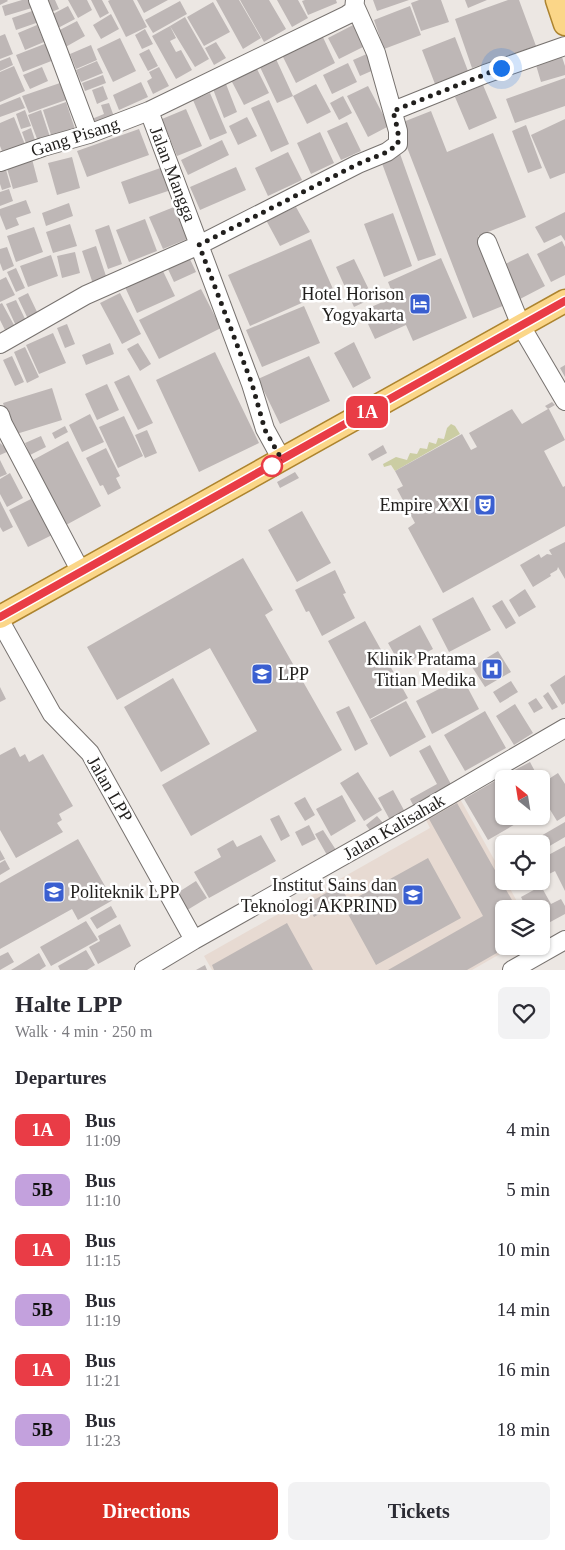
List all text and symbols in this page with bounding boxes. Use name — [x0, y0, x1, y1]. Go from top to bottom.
your location — [489, 56, 514, 81]
street label: Gang Pisang — [28, 113, 122, 161]
street label: Jalan Mangga — [146, 124, 200, 224]
place label: Hotel Horison Yogyakarta — [302, 284, 404, 325]
hotel icon: Hotel Horison Yogyakarta — [408, 292, 432, 316]
line badge: 1A — [344, 396, 390, 428]
text: 1A — [356, 402, 378, 422]
unlabelled marker — [261, 455, 283, 477]
theatre icon: Empire XXI — [473, 493, 497, 517]
place label: Empire XXI — [380, 495, 469, 515]
place label: Klinik Pratama Titian Medika — [367, 649, 476, 690]
hospital icon: Klinik Pratama Titian Medika — [480, 657, 504, 681]
school or university icon: LPP — [250, 662, 274, 686]
place label: LPP — [278, 664, 309, 684]
street label: Jalan LPP — [83, 753, 137, 825]
north arrow — [495, 770, 550, 825]
map controls — [495, 770, 550, 955]
street label: Jalan Kalisahak — [340, 790, 448, 864]
button: locate — [495, 835, 550, 890]
place label: Institut Sains dan Teknologi AKPRIND — [241, 875, 397, 916]
school or university icon: Politeknik LPP — [42, 880, 66, 904]
place label: Politeknik LPP — [70, 882, 180, 902]
school or university icon: Institut Sains dan Teknologi AKPRIND — [401, 883, 425, 907]
button: layers — [495, 900, 550, 955]
button: heart — [498, 987, 550, 1039]
text: Halte LPP — [15, 991, 122, 1017]
text: Walk · 4 min · 250 m — [15, 1023, 152, 1040]
text: Departures — [15, 1067, 106, 1088]
text: Bus — [85, 1110, 116, 1131]
text: 4 min — [506, 1119, 550, 1140]
text: 1A — [32, 1120, 54, 1140]
text: 11:09 — [85, 1132, 121, 1149]
text: Bus — [85, 1170, 116, 1191]
text: 5 min — [506, 1179, 550, 1200]
text: 5B — [32, 1180, 53, 1200]
text: 11:10 — [85, 1192, 121, 1209]
text: Bus — [85, 1230, 116, 1251]
text: 10 min — [497, 1239, 550, 1260]
text: 1A — [32, 1240, 54, 1260]
text: 11:15 — [85, 1252, 121, 1269]
text: Bus — [85, 1290, 116, 1311]
text: 14 min — [497, 1299, 550, 1320]
text: 5B — [32, 1300, 53, 1320]
text: 11:19 — [85, 1312, 121, 1329]
text: Bus — [85, 1350, 116, 1371]
text: 16 min — [497, 1359, 550, 1380]
text: 1A — [32, 1360, 54, 1380]
text: 11:21 — [85, 1372, 121, 1389]
text: Bus — [85, 1410, 116, 1431]
text: 18 min — [497, 1419, 550, 1440]
text: 5B — [32, 1420, 53, 1440]
text: 11:23 — [85, 1432, 121, 1449]
button: Directions — [15, 1482, 278, 1540]
button: Tickets — [288, 1482, 550, 1540]

